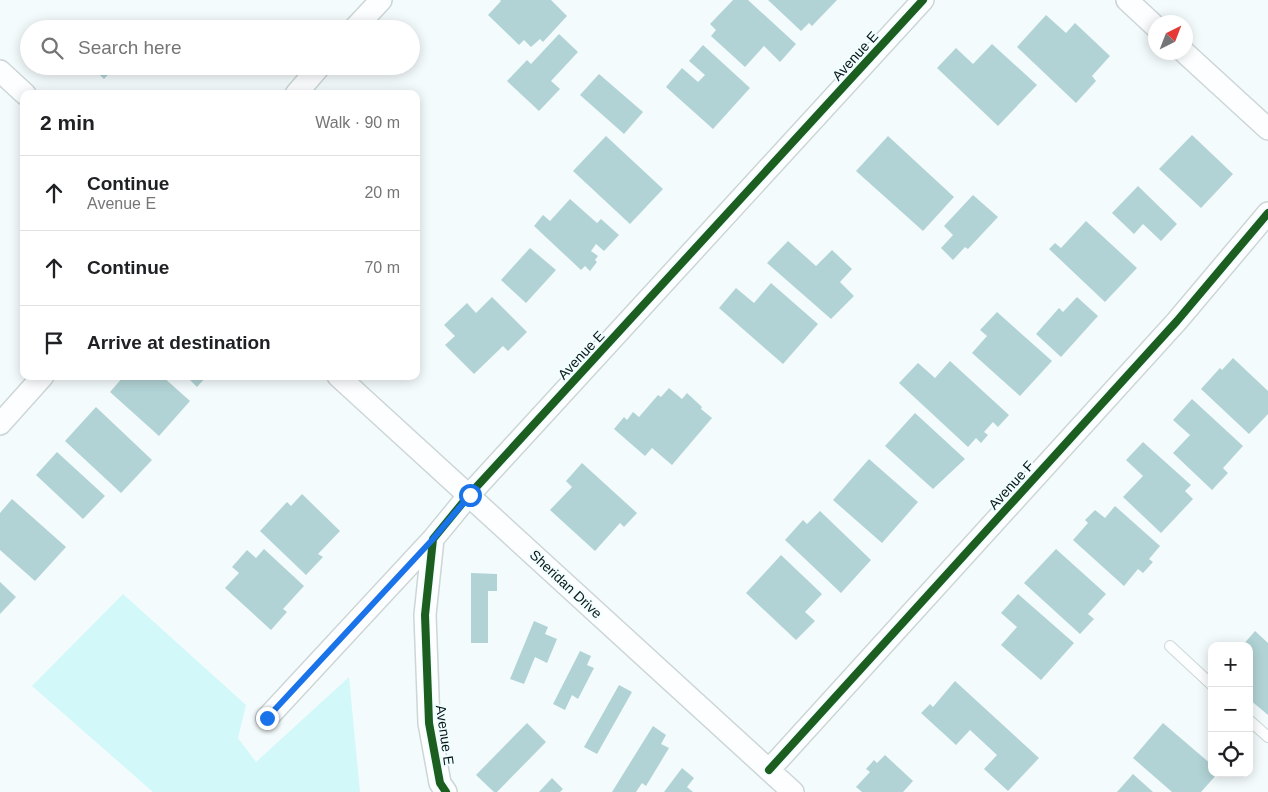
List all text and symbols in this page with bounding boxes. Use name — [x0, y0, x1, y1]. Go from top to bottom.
north arrow — [1148, 15, 1193, 60]
search box — [20, 20, 420, 75]
street label: Avenue E — [829, 28, 881, 84]
icon: search — [38, 34, 66, 62]
text: Search here — [78, 37, 182, 58]
text: 2 min — [40, 111, 95, 134]
text: Walk · 90 m — [315, 114, 400, 131]
text: Continue — [87, 173, 169, 194]
icon: ahead — [40, 179, 68, 207]
text: 20 m — [364, 184, 400, 201]
text: Avenue E — [87, 195, 156, 212]
icon: ahead — [40, 254, 68, 282]
text: Continue — [87, 257, 169, 278]
text: 70 m — [364, 259, 400, 276]
street label: Avenue E — [555, 327, 607, 383]
icon: arrive — [40, 329, 68, 357]
text: Arrive at destination — [87, 332, 271, 353]
street label: Avenue F — [985, 457, 1037, 513]
route start — [459, 484, 482, 507]
street label: Sheridan Drive — [527, 547, 605, 622]
map controls — [1208, 642, 1253, 777]
button: + — [1208, 642, 1253, 687]
button: − — [1208, 687, 1253, 732]
street label: Avenue E — [433, 704, 457, 766]
route end — [256, 707, 279, 730]
button: locate — [1208, 732, 1253, 777]

